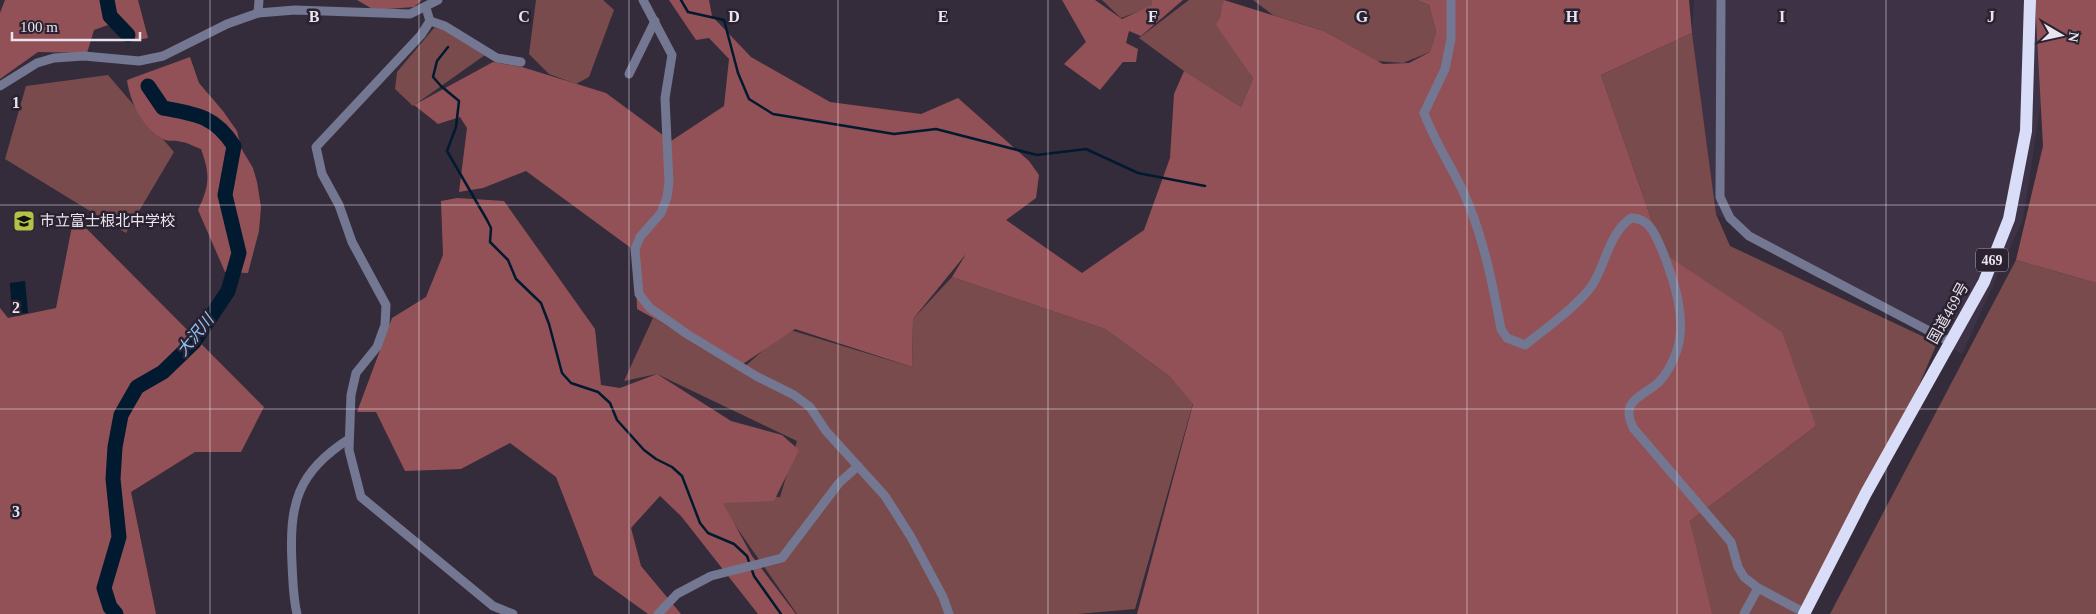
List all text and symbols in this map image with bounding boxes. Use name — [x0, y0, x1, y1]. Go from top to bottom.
text: B — [309, 8, 320, 25]
text: C — [518, 8, 530, 25]
text: D — [728, 8, 740, 25]
text: E — [938, 8, 948, 25]
text: F — [1148, 8, 1158, 25]
text: G — [1356, 8, 1369, 25]
text: H — [1566, 8, 1579, 25]
text: I — [1779, 8, 1785, 25]
text: J — [1987, 8, 1995, 25]
scale bar — [12, 10, 140, 42]
north arrow — [2036, 10, 2086, 60]
text: 100 m — [20, 19, 58, 35]
text: N — [2065, 31, 2082, 43]
text: 1 — [12, 94, 20, 111]
school or university icon: 市立富士根北中学校 — [12, 209, 36, 233]
place label: 市立富士根北中学校 — [40, 212, 175, 229]
road number: 469 — [1976, 248, 2008, 272]
street label: 国道469号 — [1925, 280, 1971, 346]
text: 2 — [12, 299, 20, 316]
water label: 大沢川 — [173, 309, 218, 359]
text: 3 — [12, 503, 20, 520]

